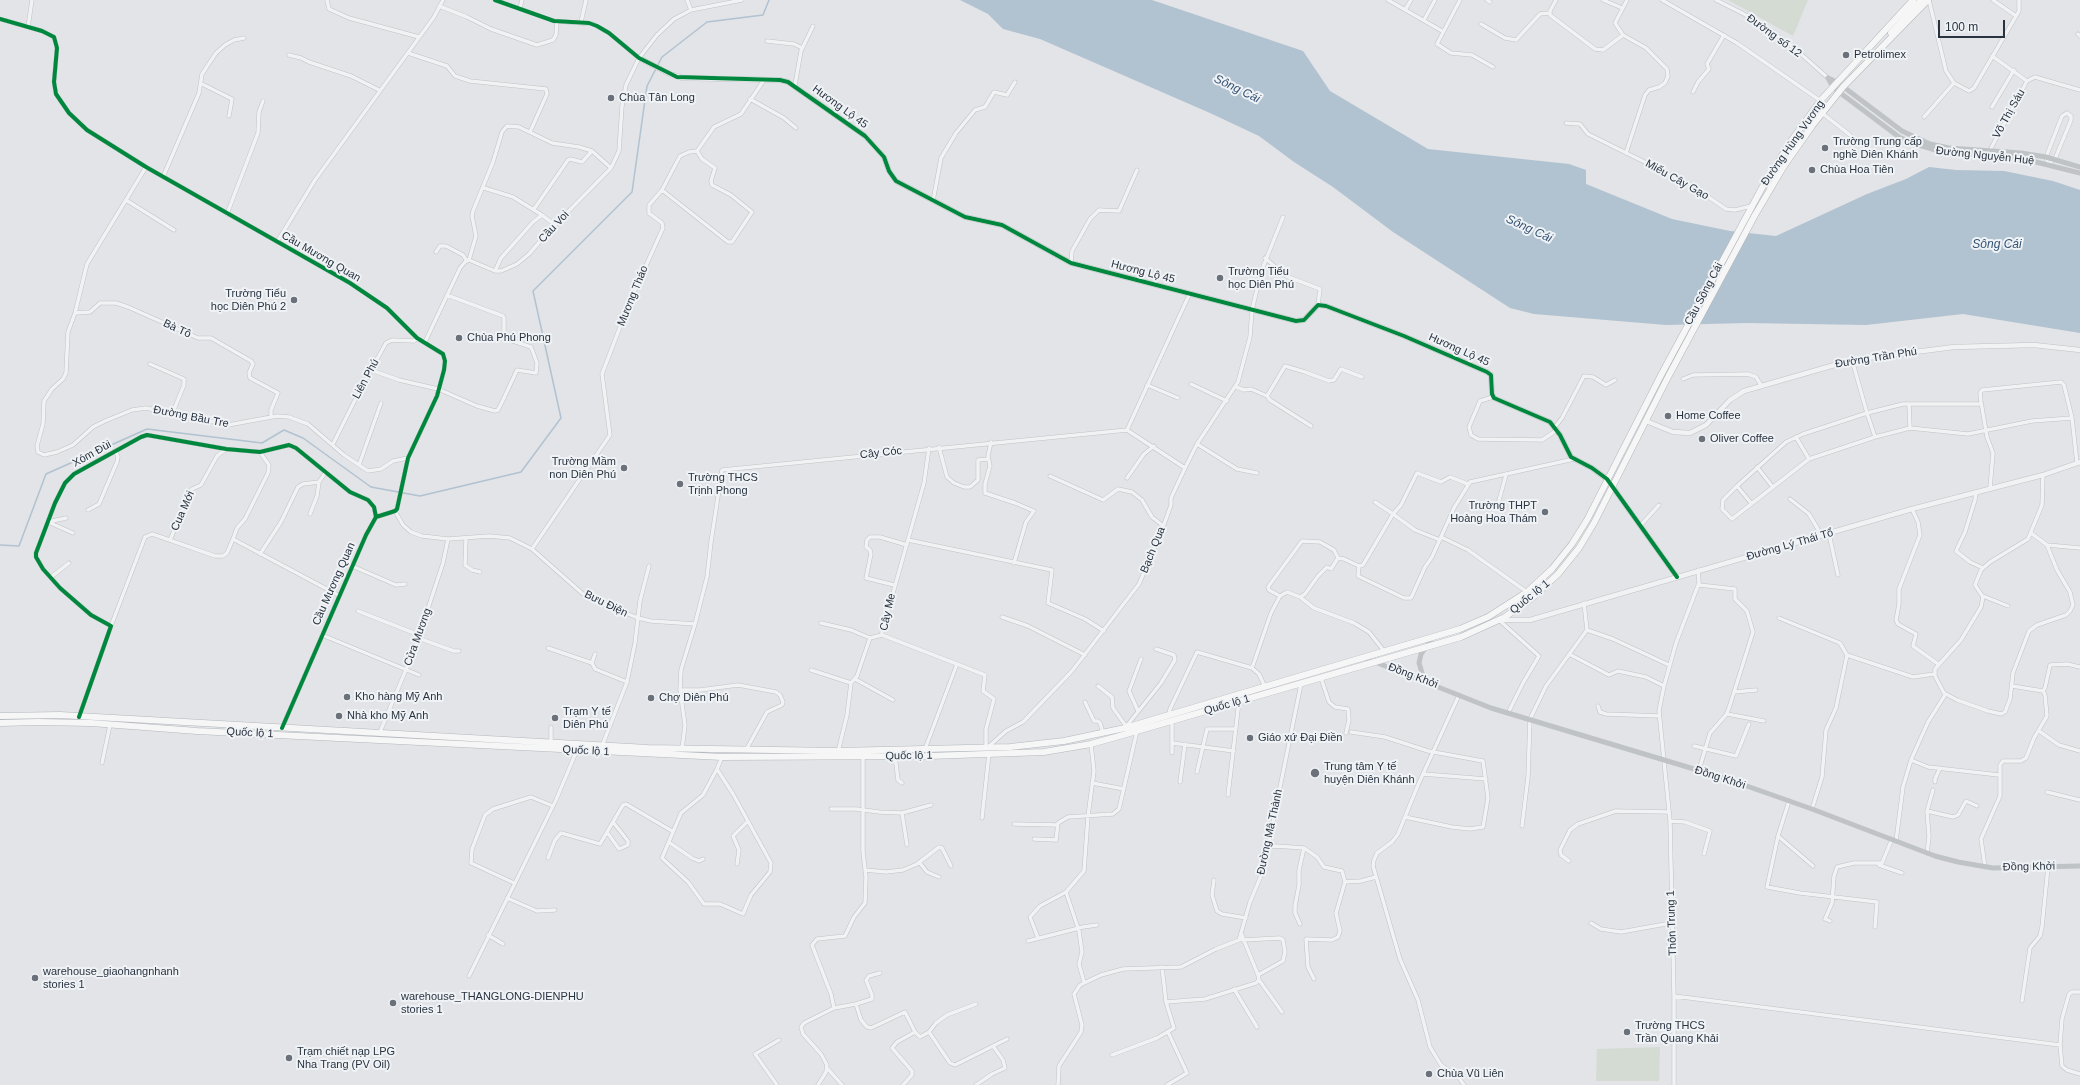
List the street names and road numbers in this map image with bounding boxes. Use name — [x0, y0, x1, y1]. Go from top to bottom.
street label: Đường số 12 — [1744, 12, 1804, 60]
street label: Hương Lộ 45 — [810, 82, 870, 132]
street label: Võ Thị Sáu — [1990, 87, 2028, 141]
street label: Đường Hùng Vương — [1759, 98, 1827, 188]
street label: Đường Nguyễn Huệ — [1935, 144, 2035, 168]
street label: Miếu Cây Gạo — [1643, 157, 1711, 203]
street label: Cầu Voi — [536, 208, 572, 246]
street label: Cầu Mương Quan — [279, 229, 363, 285]
street label: Hương Lộ 45 — [1110, 258, 1176, 286]
street label: Cầu Sông Cái — [1682, 261, 1726, 327]
street label: Mương Tháo — [615, 264, 651, 328]
street label: Bà Tô — [161, 317, 193, 341]
street label: Hương Lộ 45 — [1426, 331, 1492, 369]
street label: Đường Trần Phú — [1834, 345, 1918, 371]
street label: Liên Phú — [350, 357, 382, 401]
street label: Đường Bầu Tre — [152, 403, 230, 431]
street label: Xóm Đùi — [70, 438, 114, 470]
street label: Cây Cóc — [859, 444, 903, 462]
street label: Cua Mới — [168, 489, 198, 533]
street label: Bạch Qua — [1138, 525, 1168, 575]
street label: Đường Lý Thái Tổ — [1745, 526, 1835, 564]
street label: Cầu Mương Quan — [310, 541, 358, 627]
street label: Quốc lộ 1 — [1508, 577, 1552, 617]
street label: Bưu Điện — [582, 588, 630, 620]
street label: Cây Me — [877, 592, 899, 632]
street label: Cửa Mương — [401, 606, 435, 668]
street label: Đồng Khởi — [1386, 660, 1440, 692]
street label: Quốc lộ 1 — [1203, 692, 1251, 718]
street label: Quốc lộ 1 — [226, 725, 274, 741]
street label: Quốc lộ 1 — [562, 743, 610, 759]
street label: Quốc lộ 1 — [885, 749, 933, 763]
street label: Đồng Khởi — [1693, 764, 1747, 792]
street label: Đường Mâ Thành — [1254, 788, 1286, 876]
street label: Đồng Khởi — [2003, 860, 2055, 874]
street label: Thôn Trung 1 — [1664, 890, 1680, 956]

